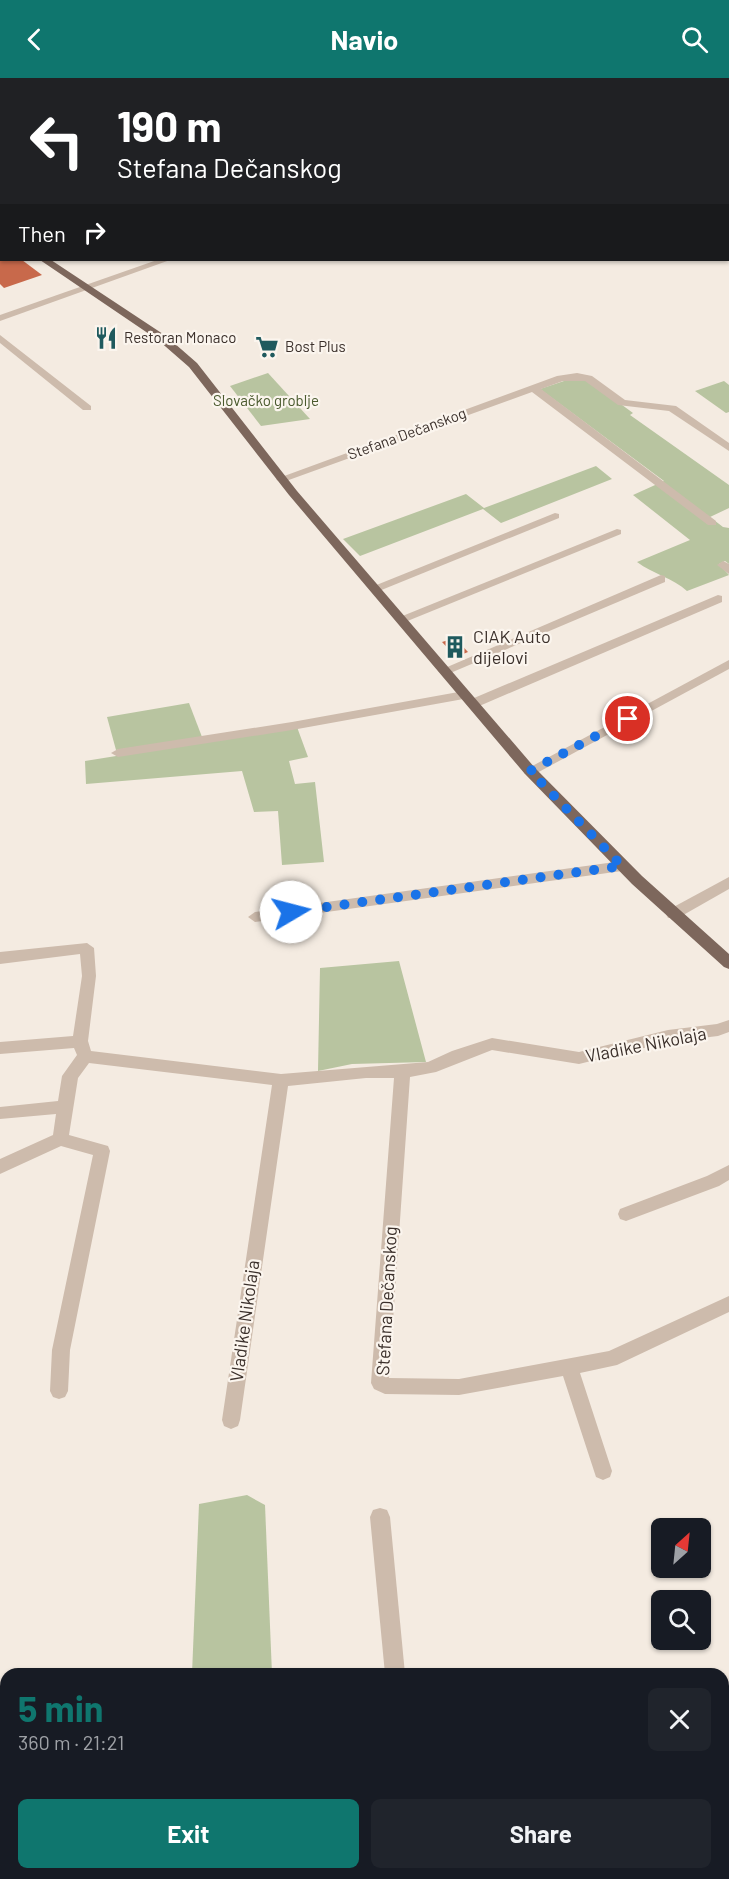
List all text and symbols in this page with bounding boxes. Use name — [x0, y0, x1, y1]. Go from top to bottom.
icon: back — [18, 23, 51, 56]
text: Navio — [331, 23, 398, 55]
icon: search — [678, 23, 711, 56]
text: 190 m — [117, 100, 222, 150]
icon: left — [18, 102, 96, 180]
text: Stefana Dečanskog — [117, 151, 342, 183]
icon: right — [78, 216, 111, 249]
text: Then — [18, 220, 66, 246]
restaurant icon: Restoran Monaco — [93, 325, 119, 351]
place label: Restoran Monaco — [124, 328, 236, 346]
supermarket icon: Bost Plus — [254, 334, 280, 360]
place label: Bost Plus — [285, 337, 346, 355]
park label: Slovačko groblje — [213, 391, 319, 409]
street label: Stefana Dečanskog — [345, 403, 468, 463]
place label: CIAK Auto dijelovi — [473, 625, 551, 668]
building icon: CIAK Auto dijelovi — [442, 634, 468, 660]
pin — [602, 693, 653, 744]
icon: arrive — [611, 702, 644, 735]
position arrow — [259, 880, 323, 944]
street label: Vladike Nikolaja — [584, 1022, 708, 1066]
street label: Stefana Dečanskog — [371, 1226, 401, 1376]
street label: Vladike Nikolaja — [225, 1259, 263, 1383]
north arrow — [651, 1518, 711, 1578]
map controls — [651, 1518, 711, 1650]
button: search — [651, 1590, 711, 1650]
text: 5 min — [18, 1686, 104, 1729]
button: close — [648, 1688, 711, 1751]
text: 360 m · 21:21 — [18, 1730, 124, 1754]
button: Exit — [18, 1799, 359, 1868]
button: Share — [371, 1799, 711, 1868]

